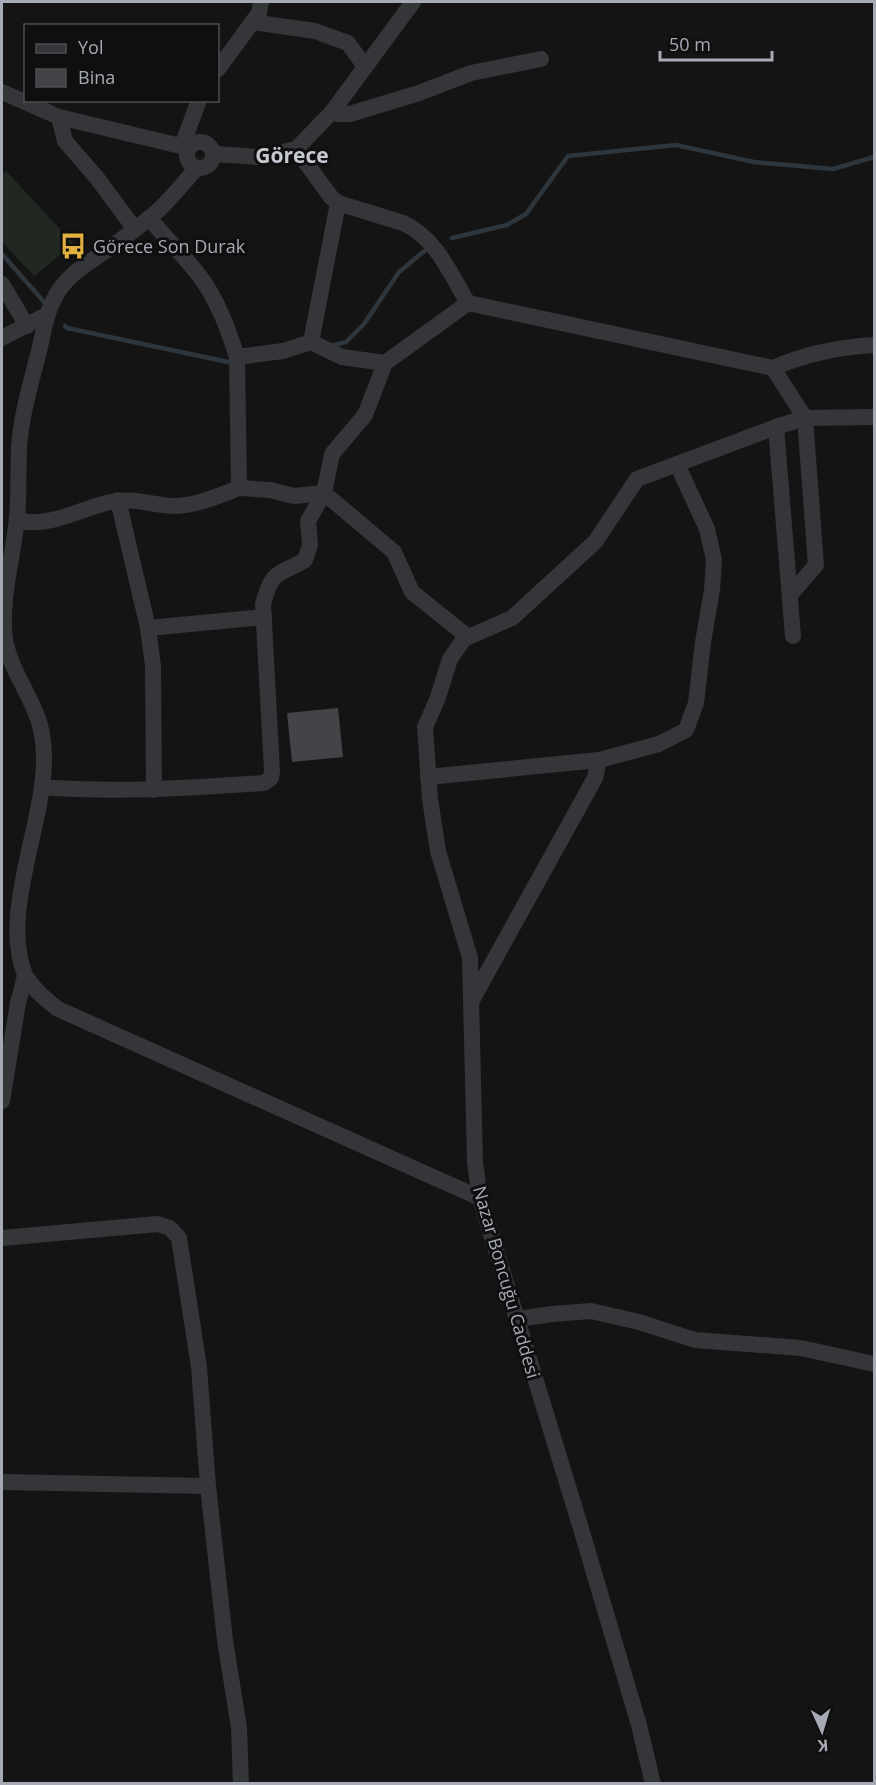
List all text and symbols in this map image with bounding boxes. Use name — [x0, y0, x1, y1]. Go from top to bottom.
legend — [24, 24, 219, 102]
scale bar — [660, 24, 772, 62]
text: 50 m — [669, 32, 711, 56]
text: Yol — [78, 35, 103, 59]
text: Bina — [78, 65, 115, 89]
district label: Görece — [255, 141, 329, 169]
bus stop icon: Görece Son Durak — [58, 231, 88, 261]
place label: Görece Son Durak — [93, 234, 246, 258]
street label: Nazar Boncuğu Caddesi — [468, 1183, 546, 1381]
north arrow — [792, 1701, 852, 1761]
text: K — [817, 1735, 829, 1757]

